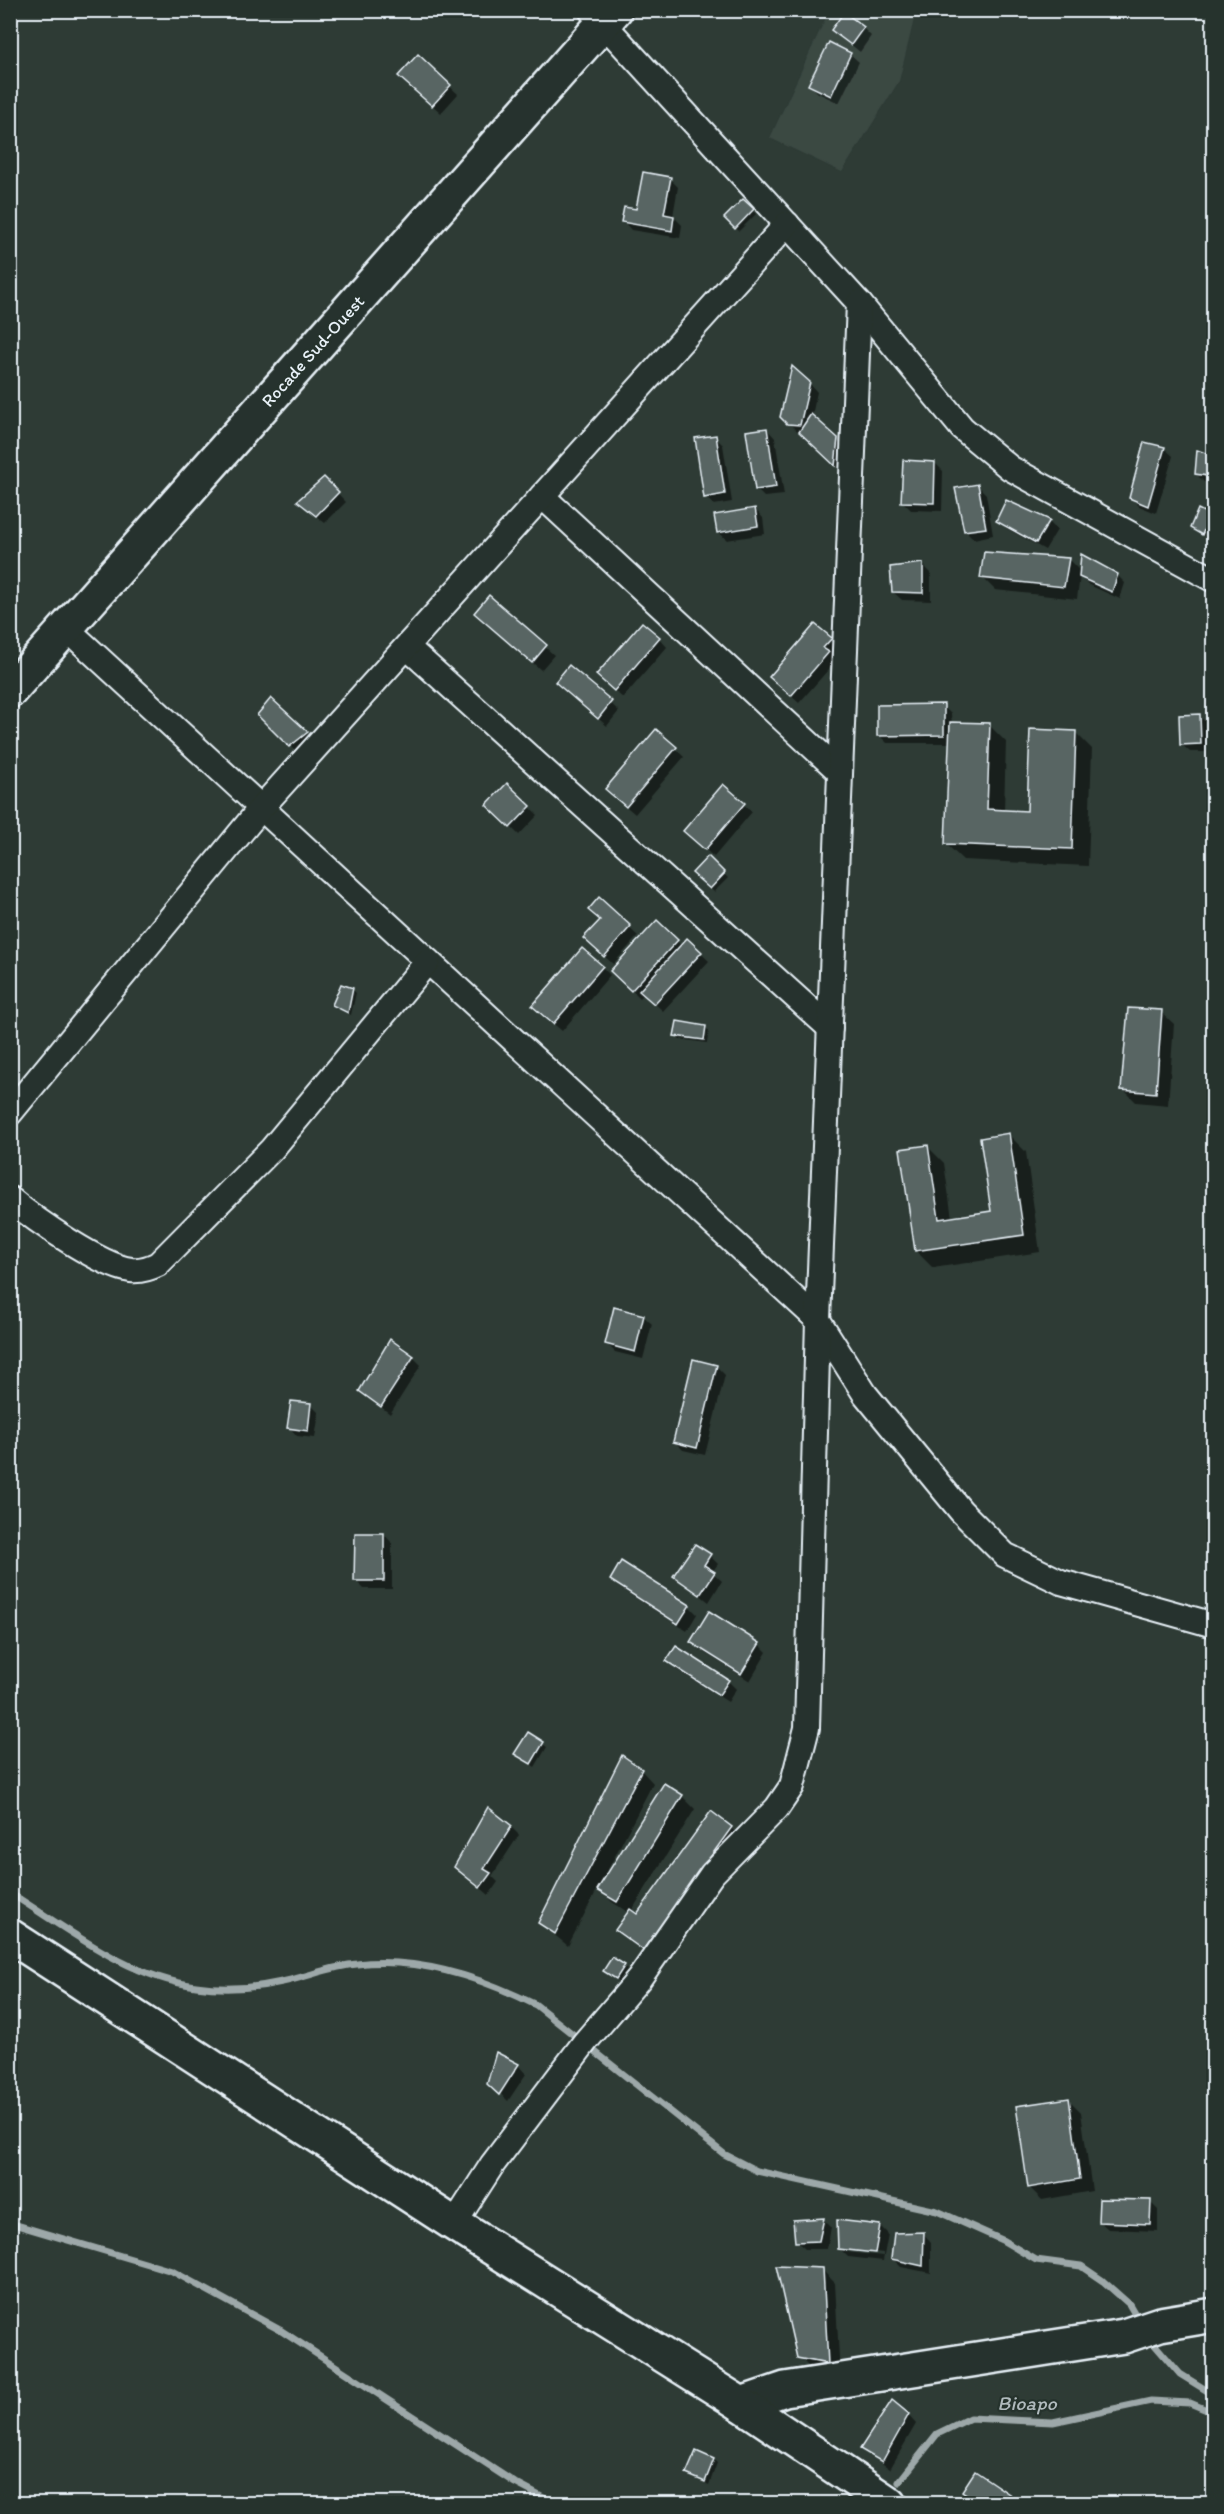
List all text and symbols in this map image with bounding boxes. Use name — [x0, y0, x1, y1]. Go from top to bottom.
street label: Rocade Sud-Ouest — [257, 290, 369, 412]
water label: Bioapo — [997, 2391, 1057, 2415]

